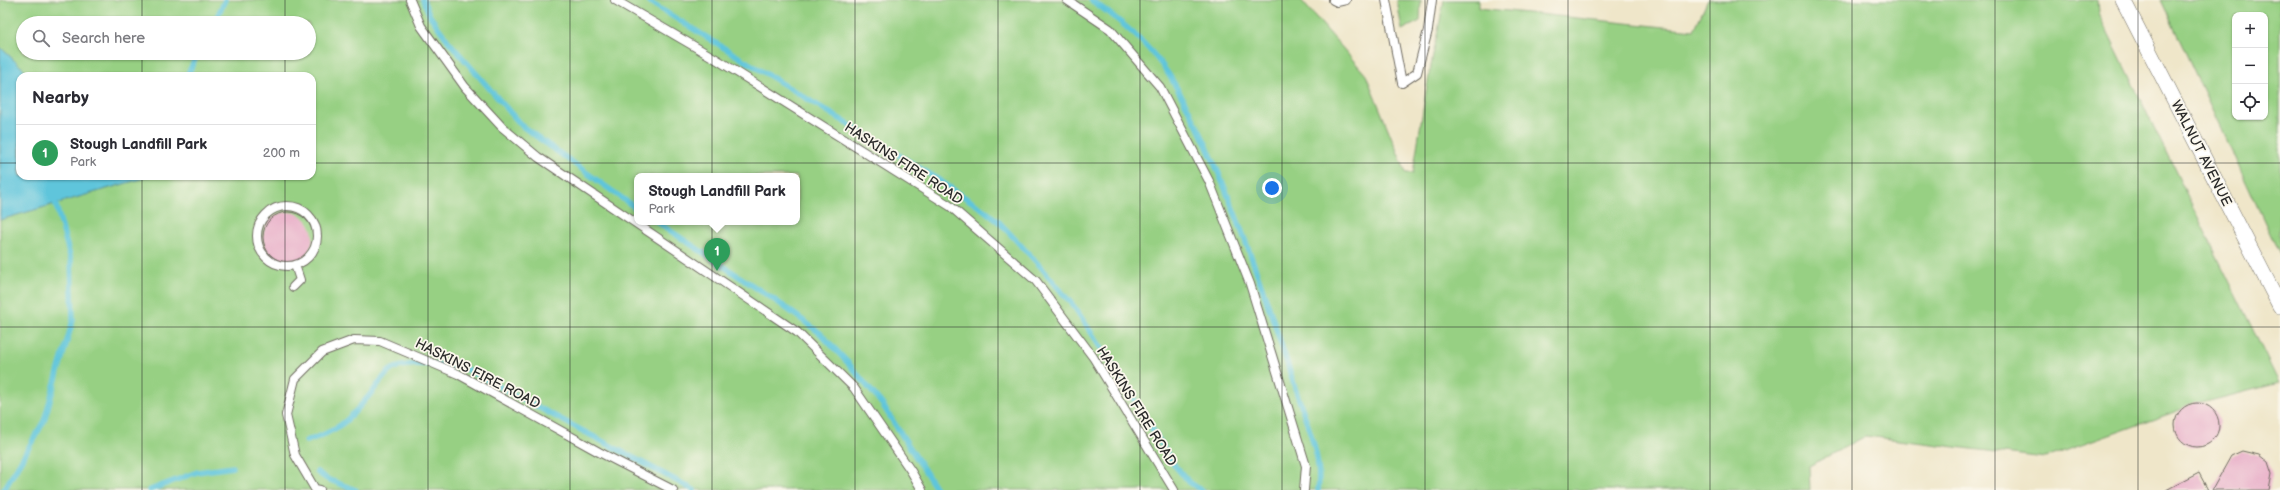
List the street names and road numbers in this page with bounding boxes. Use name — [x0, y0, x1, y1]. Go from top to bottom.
street label: WALNUT AVENUE — [2168, 97, 2236, 209]
street label: HASKINS FIRE ROAD — [841, 119, 966, 208]
street label: HASKINS FIRE ROAD — [412, 335, 543, 412]
street label: HASKINS FIRE ROAD — [1093, 343, 1180, 469]

